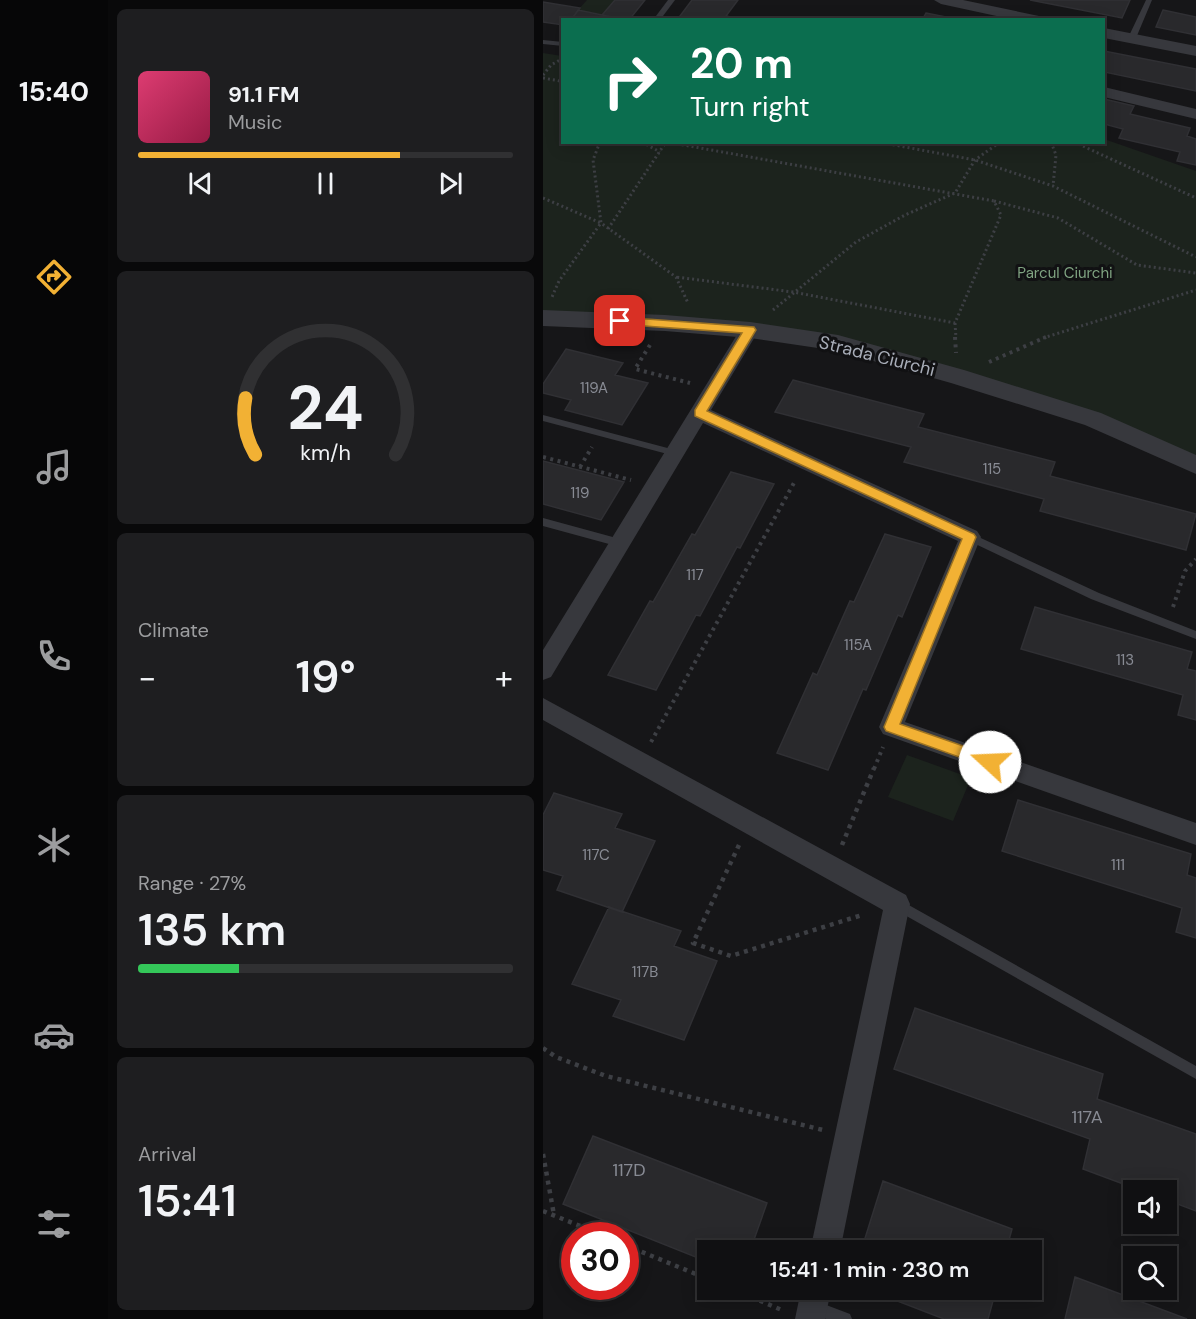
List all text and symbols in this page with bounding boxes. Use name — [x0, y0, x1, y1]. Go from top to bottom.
text: 20 m — [690, 36, 793, 91]
icon: right — [591, 42, 669, 120]
text: 15:40 — [19, 74, 89, 109]
text: 91.1 FM — [228, 80, 300, 109]
text: Turn right — [690, 89, 810, 124]
text: Music — [228, 109, 283, 135]
icon: previous — [184, 167, 217, 200]
icon: pause — [309, 167, 342, 200]
icon: next — [434, 167, 467, 200]
icon: directions — [33, 256, 75, 298]
park label: Parcul Ciurchi — [1017, 263, 1113, 283]
pin — [594, 295, 645, 346]
icon: arrive — [603, 304, 636, 337]
street label: Strada Ciurchi — [817, 330, 937, 382]
text: 24 — [287, 367, 364, 448]
house number: 119A — [580, 378, 608, 398]
text: km/h — [300, 439, 351, 467]
icon: music — [33, 446, 75, 488]
house number: 115 — [983, 459, 1001, 479]
house number: 119 — [571, 483, 589, 503]
house number: 117 — [686, 565, 704, 585]
text: Climate — [138, 617, 209, 643]
icon: phone — [33, 635, 75, 677]
house number: 115A — [844, 635, 872, 655]
text: 19° — [295, 647, 356, 706]
house number: 113 — [1116, 650, 1134, 670]
text: − — [138, 656, 156, 699]
text: + — [495, 656, 513, 699]
position arrow — [958, 730, 1022, 794]
icon: climate — [33, 824, 75, 866]
house number: 117C — [582, 845, 610, 865]
house number: 111 — [1111, 855, 1125, 875]
text: Range · 27% — [138, 870, 246, 896]
text: 135 km — [138, 900, 286, 959]
house number: 117B — [632, 962, 658, 982]
icon: car — [33, 1014, 75, 1056]
house number: 117A — [1071, 1105, 1103, 1129]
text: Arrival — [138, 1141, 196, 1167]
house number: 117D — [612, 1158, 646, 1182]
text: 15:41 — [138, 1171, 237, 1230]
map controls — [1123, 1180, 1177, 1300]
button: sound — [1123, 1180, 1177, 1234]
icon: filters — [33, 1203, 75, 1245]
speed limit sign: 30 — [561, 1222, 639, 1300]
button: search — [1123, 1246, 1177, 1300]
text: 15:41 · 1 min · 230 m — [770, 1255, 969, 1284]

